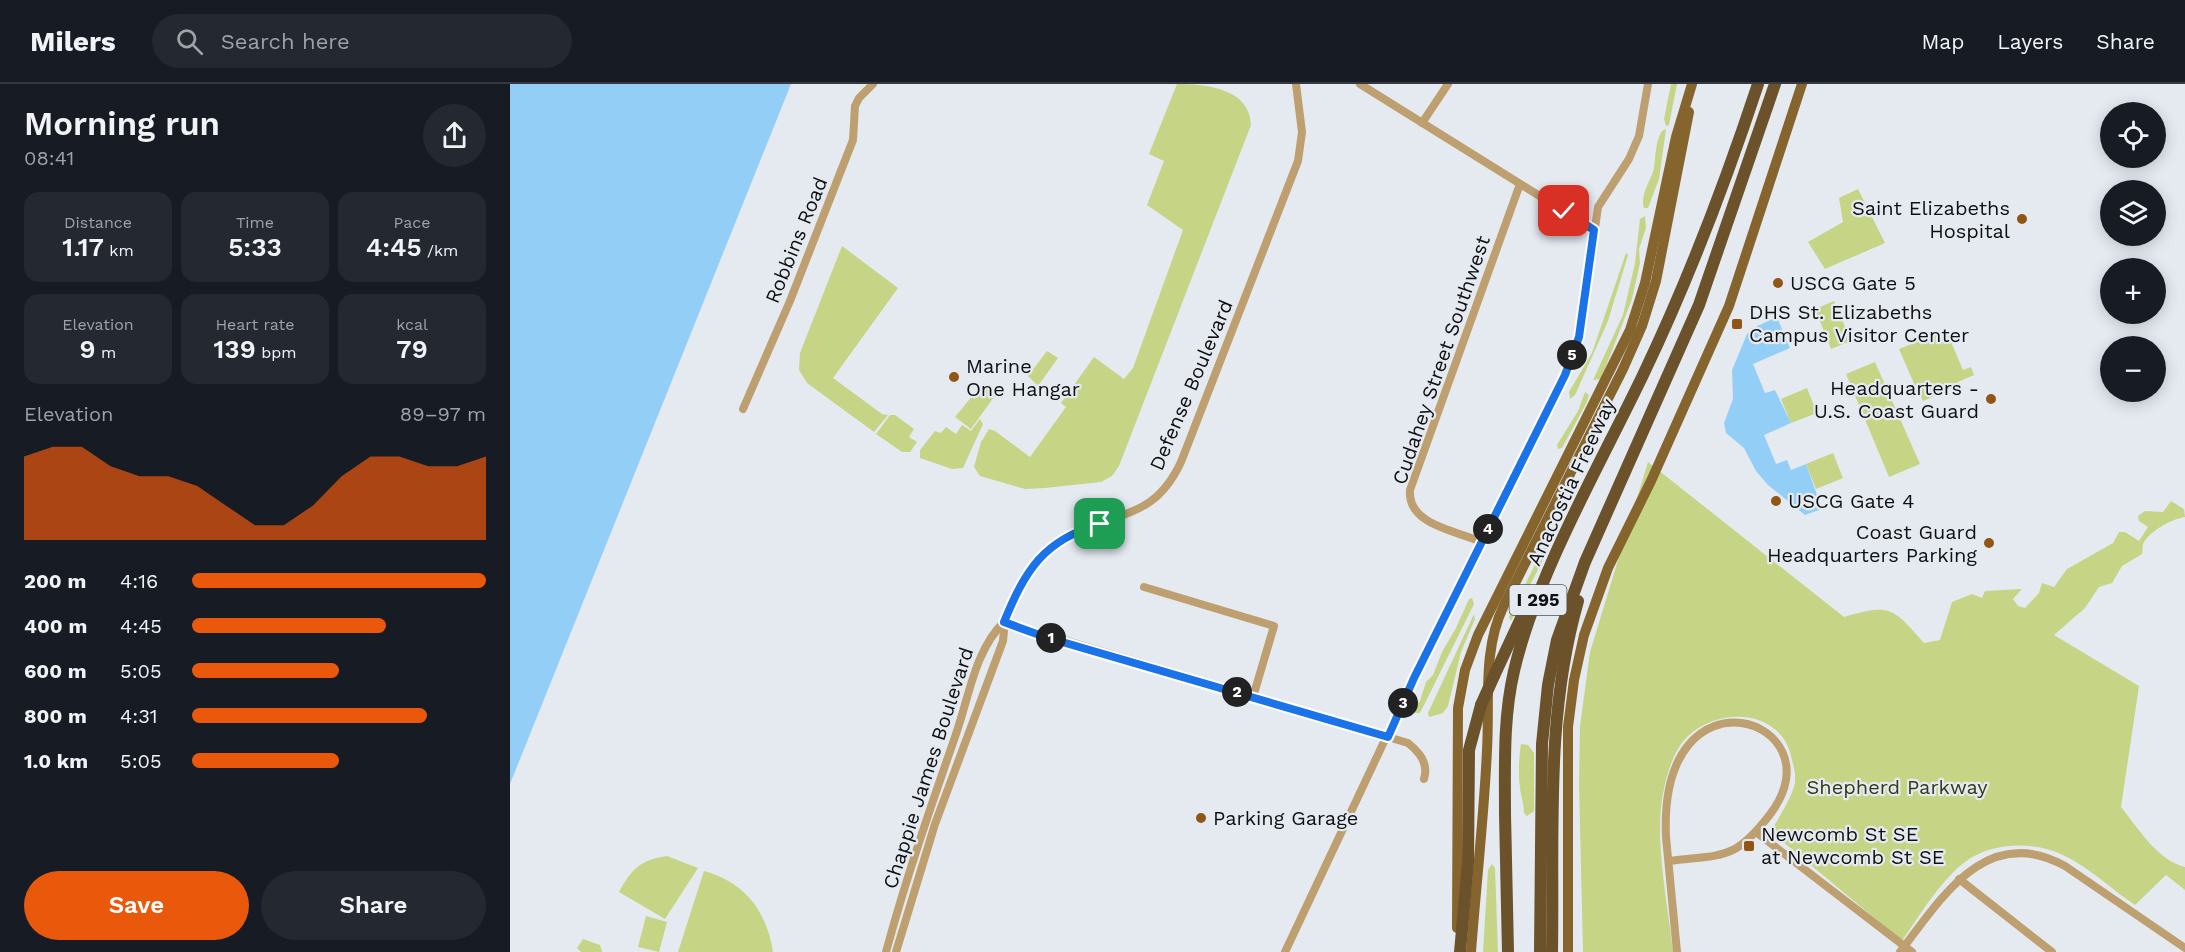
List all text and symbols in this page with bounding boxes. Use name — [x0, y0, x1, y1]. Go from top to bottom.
search box — [152, 14, 572, 68]
text: Milers — [30, 25, 116, 58]
icon: search — [173, 25, 206, 58]
text: Search here — [221, 29, 350, 54]
text: Map — [1921, 29, 1964, 54]
text: Layers — [1997, 29, 2063, 54]
text: Share — [2096, 29, 2155, 54]
map controls — [2100, 102, 2166, 402]
button: locate — [2100, 102, 2166, 168]
text: Morning run — [24, 104, 220, 143]
button: share — [423, 104, 486, 167]
text: 08:41 — [24, 146, 74, 170]
street label: Robbins Road — [760, 173, 832, 307]
button: layers — [2100, 180, 2166, 246]
pin — [1538, 185, 1589, 236]
icon: check — [1547, 194, 1580, 227]
place label: Saint Elizabeths Hospital — [1852, 196, 2010, 243]
marker: Saint Elizabeths Hospital — [2015, 212, 2029, 226]
text: Distance — [64, 213, 132, 232]
text: Time — [236, 213, 274, 232]
text: Pace — [393, 213, 431, 232]
text: 1.17 — [62, 232, 104, 262]
text: 5:33 — [228, 232, 282, 262]
text: 4:45 — [366, 232, 422, 262]
street label: Cudahey Street Southwest — [1387, 232, 1495, 488]
text: km — [104, 241, 134, 260]
text: /km — [422, 241, 458, 260]
button: + — [2100, 258, 2166, 324]
place label: USCG Gate 5 — [1790, 271, 1916, 295]
marker: USCG Gate 5 — [1771, 276, 1785, 290]
street label: Defense Boulevard — [1144, 296, 1238, 474]
place label: DHS St. Elizabeths Campus Visitor Center — [1749, 300, 1969, 347]
text: Elevation — [62, 315, 134, 334]
text: Heart rate — [215, 315, 295, 334]
text: kcal — [396, 315, 428, 334]
marker: DHS St. Elizabeths Campus Visitor Center — [1730, 317, 1744, 331]
text: 9 — [80, 334, 96, 364]
text: 139 — [214, 334, 256, 364]
text: 79 — [396, 334, 428, 364]
button: − — [2100, 336, 2166, 402]
pin: 5 — [1557, 340, 1587, 370]
text: m — [96, 343, 116, 362]
text: bpm — [256, 343, 296, 362]
text: 5 — [1567, 345, 1577, 364]
place label: Marine One Hangar — [966, 354, 1080, 401]
marker: Marine One Hangar — [947, 370, 961, 384]
place label: Headquarters - U.S. Coast Guard — [1814, 376, 1979, 423]
marker: Headquarters - U.S. Coast Guard — [1984, 392, 1998, 406]
street label: Anacostia Freeway — [1522, 394, 1621, 569]
text: Elevation — [24, 402, 113, 426]
text: 89–97 m — [400, 402, 486, 426]
place label: USCG Gate 4 — [1788, 489, 1914, 513]
marker: USCG Gate 4 — [1769, 494, 1783, 508]
pin — [1074, 498, 1125, 549]
icon: arrive — [1083, 507, 1116, 540]
pin: 4 — [1473, 514, 1503, 544]
text: 4 — [1483, 519, 1493, 538]
place label: Coast Guard Headquarters Parking — [1767, 520, 1977, 567]
marker: Coast Guard Headquarters Parking — [1982, 536, 1996, 550]
text: 200 m — [24, 569, 86, 593]
text: 4:16 — [120, 569, 158, 593]
road number: I 295 — [1510, 585, 1566, 615]
text: 400 m — [24, 614, 87, 638]
text: 4:45 — [120, 614, 162, 638]
pin: 1 — [1036, 623, 1066, 653]
text: 1 — [1048, 628, 1054, 647]
street label: Chappie James Boulevard — [878, 644, 978, 892]
text: 600 m — [24, 659, 87, 683]
text: 5:05 — [120, 659, 162, 683]
pin: 2 — [1222, 677, 1252, 707]
text: 2 — [1232, 682, 1242, 701]
pin: 3 — [1388, 688, 1418, 718]
text: 3 — [1398, 693, 1408, 712]
text: 800 m — [24, 704, 87, 728]
text: 4:31 — [120, 704, 158, 728]
text: 1.0 km — [24, 749, 88, 773]
text: 5:05 — [120, 749, 162, 773]
park label: Shepherd Parkway — [1807, 775, 1988, 799]
place label: Parking Garage — [1213, 806, 1358, 830]
marker: Parking Garage — [1194, 811, 1208, 825]
place label: Newcomb St SE at Newcomb St SE — [1761, 822, 1945, 869]
marker: Newcomb St SE at Newcomb St SE — [1742, 839, 1756, 853]
button: Save — [24, 871, 249, 940]
button: Share — [261, 871, 486, 940]

